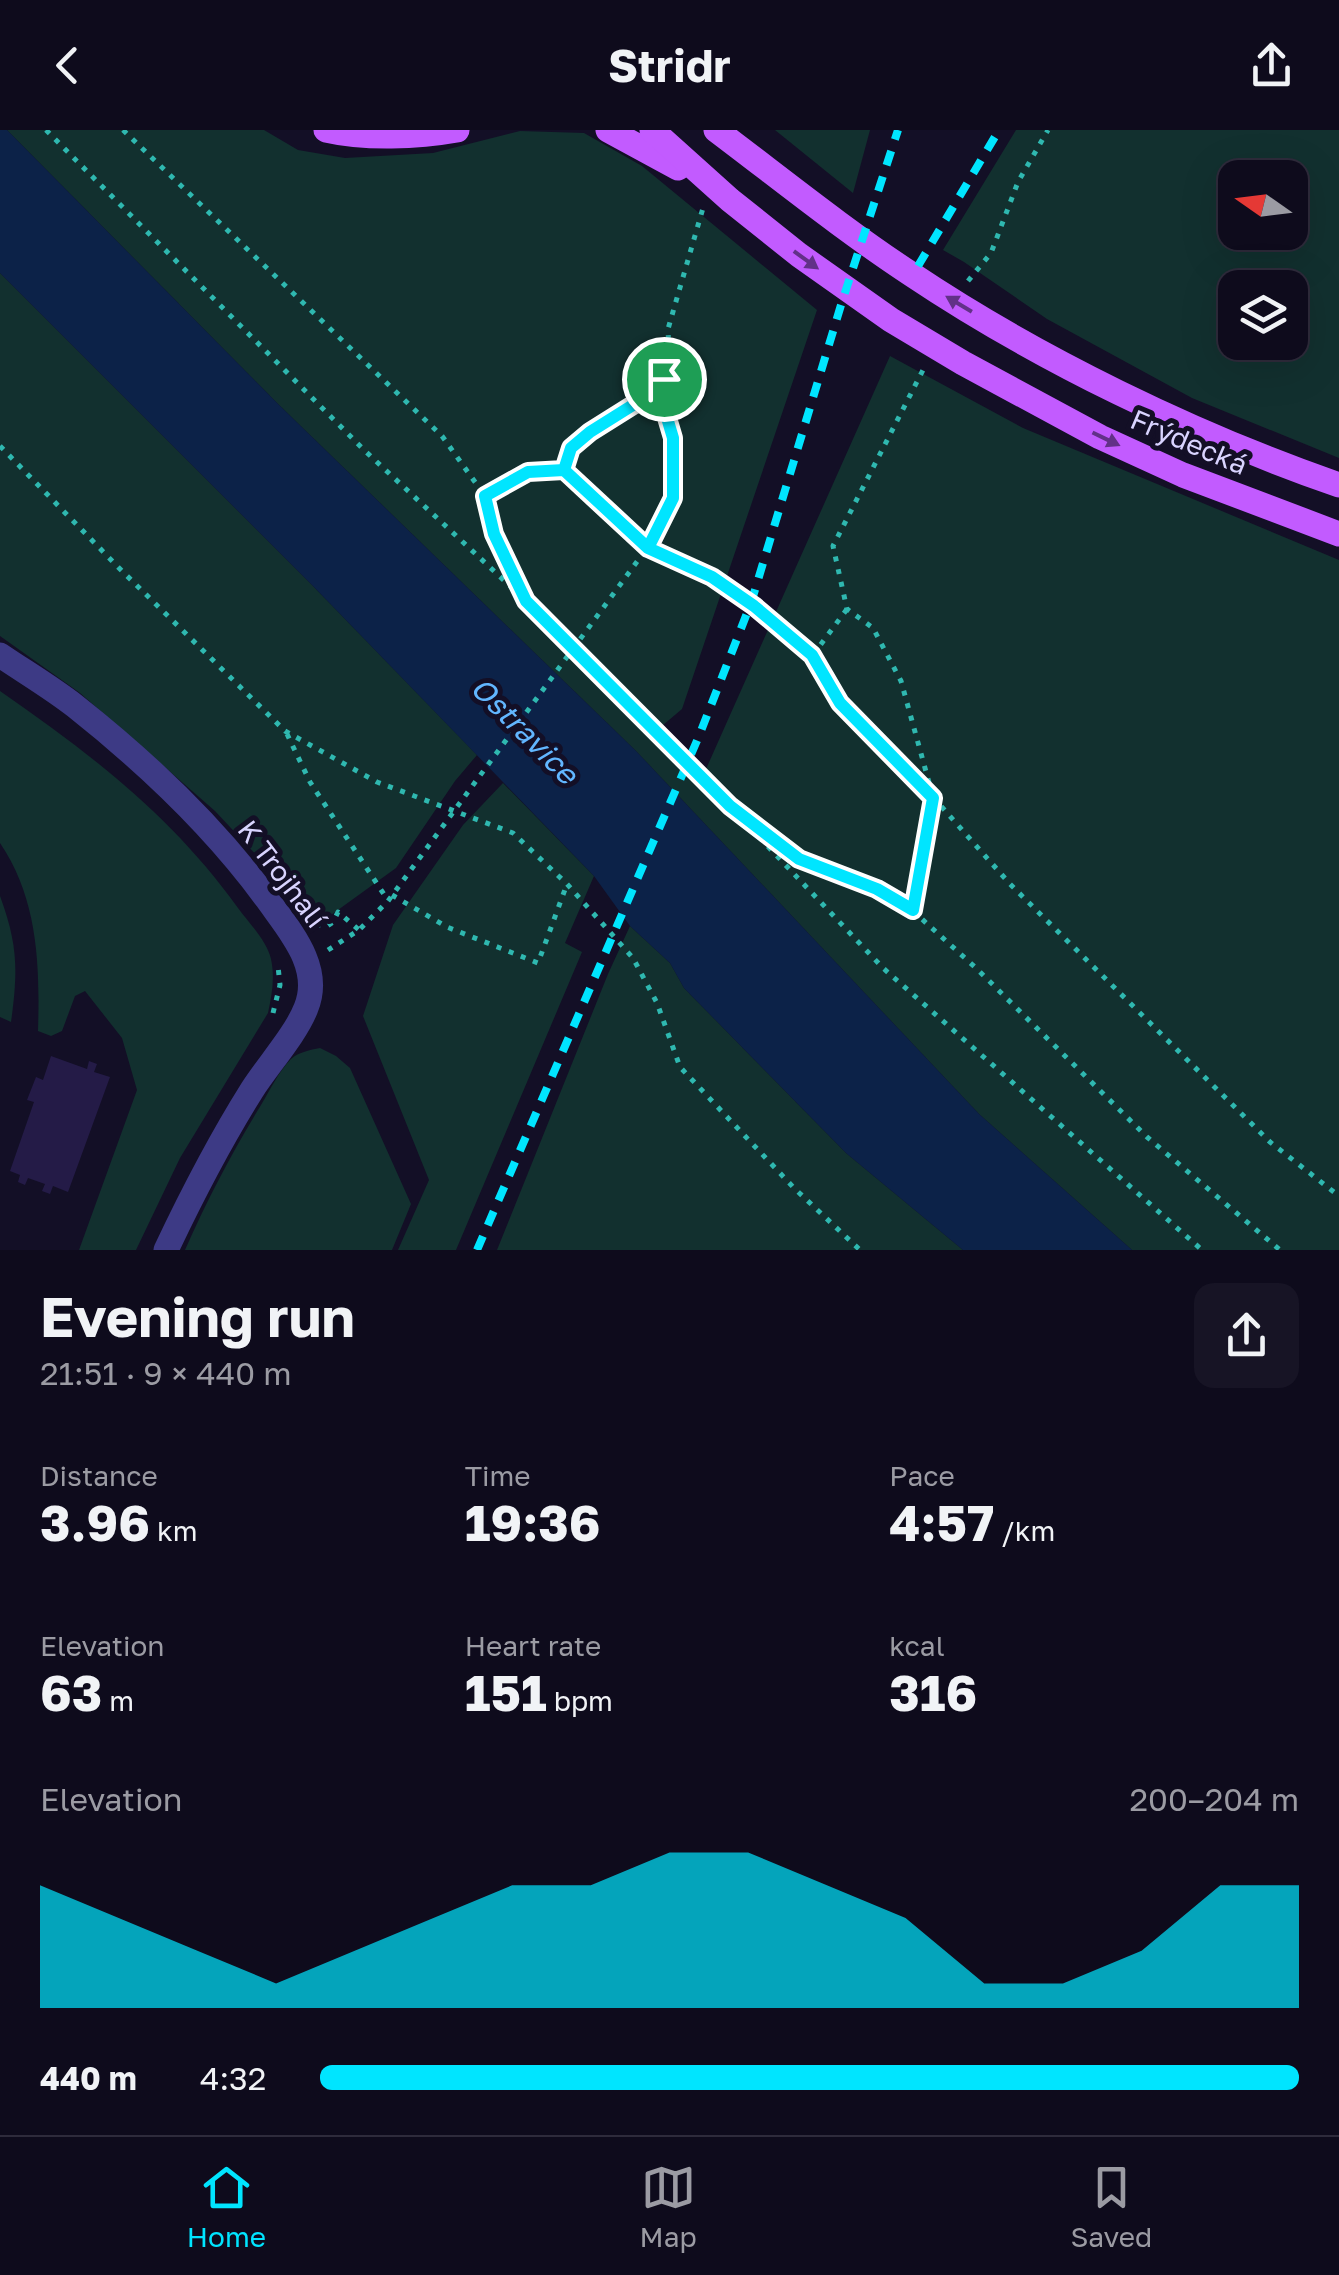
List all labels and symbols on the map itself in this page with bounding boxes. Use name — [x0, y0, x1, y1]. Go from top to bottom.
north arrow — [1218, 160, 1308, 250]
one-way arrow — [793, 250, 819, 270]
one-way arrow — [944, 296, 973, 313]
pin — [622, 337, 707, 422]
street label: Frýdecká — [1126, 402, 1253, 481]
one-way arrow — [1092, 431, 1121, 448]
water label: Ostravice — [464, 669, 588, 793]
street label: K Trojhalí — [231, 814, 334, 935]

